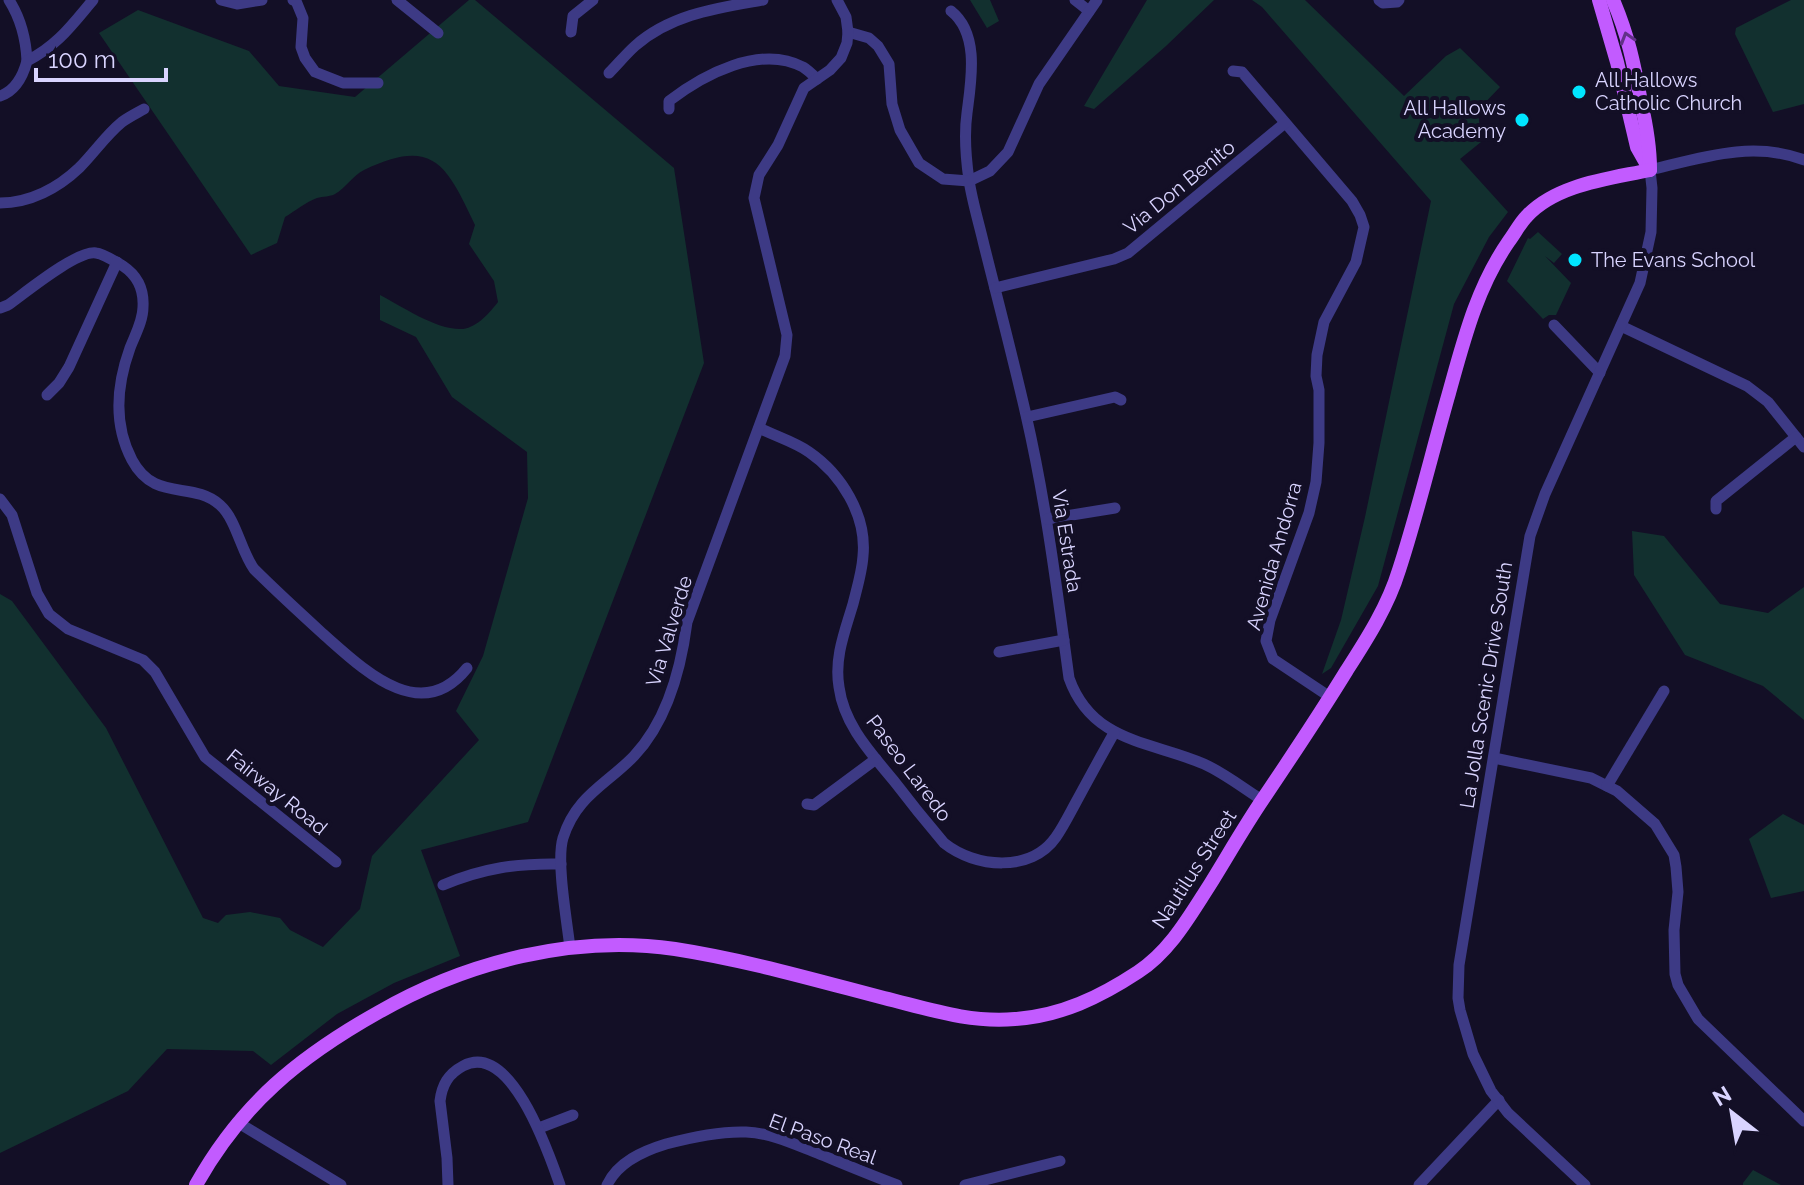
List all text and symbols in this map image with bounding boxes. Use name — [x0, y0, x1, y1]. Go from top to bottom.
scale bar — [36, 32, 166, 82]
one-way arrow — [1620, 32, 1636, 45]
text: 100 m — [48, 45, 116, 74]
place label: All Hallows Catholic Church — [1595, 68, 1742, 115]
marker: All Hallows Catholic Church — [1570, 83, 1588, 101]
place label: All Hallows Academy — [1403, 96, 1506, 143]
marker: All Hallows Academy — [1513, 111, 1531, 129]
street label: Via Don Benito — [1118, 135, 1240, 239]
place label: The Evans School — [1591, 248, 1756, 272]
marker: The Evans School — [1566, 251, 1584, 269]
street label: Avenida Andorra — [1241, 479, 1307, 633]
street label: Via Estrada — [1047, 488, 1087, 594]
street label: La Jolla Scenic Drive South — [1455, 560, 1517, 810]
street label: Via Valverde — [641, 572, 697, 689]
street label: Paseo Laredo — [861, 710, 957, 826]
street label: Fairway Road — [222, 744, 332, 840]
street label: Nautilus Street — [1147, 805, 1241, 933]
north arrow — [1692, 1073, 1772, 1153]
text: N — [1708, 1080, 1736, 1111]
street label: El Paso Real — [766, 1108, 881, 1170]

